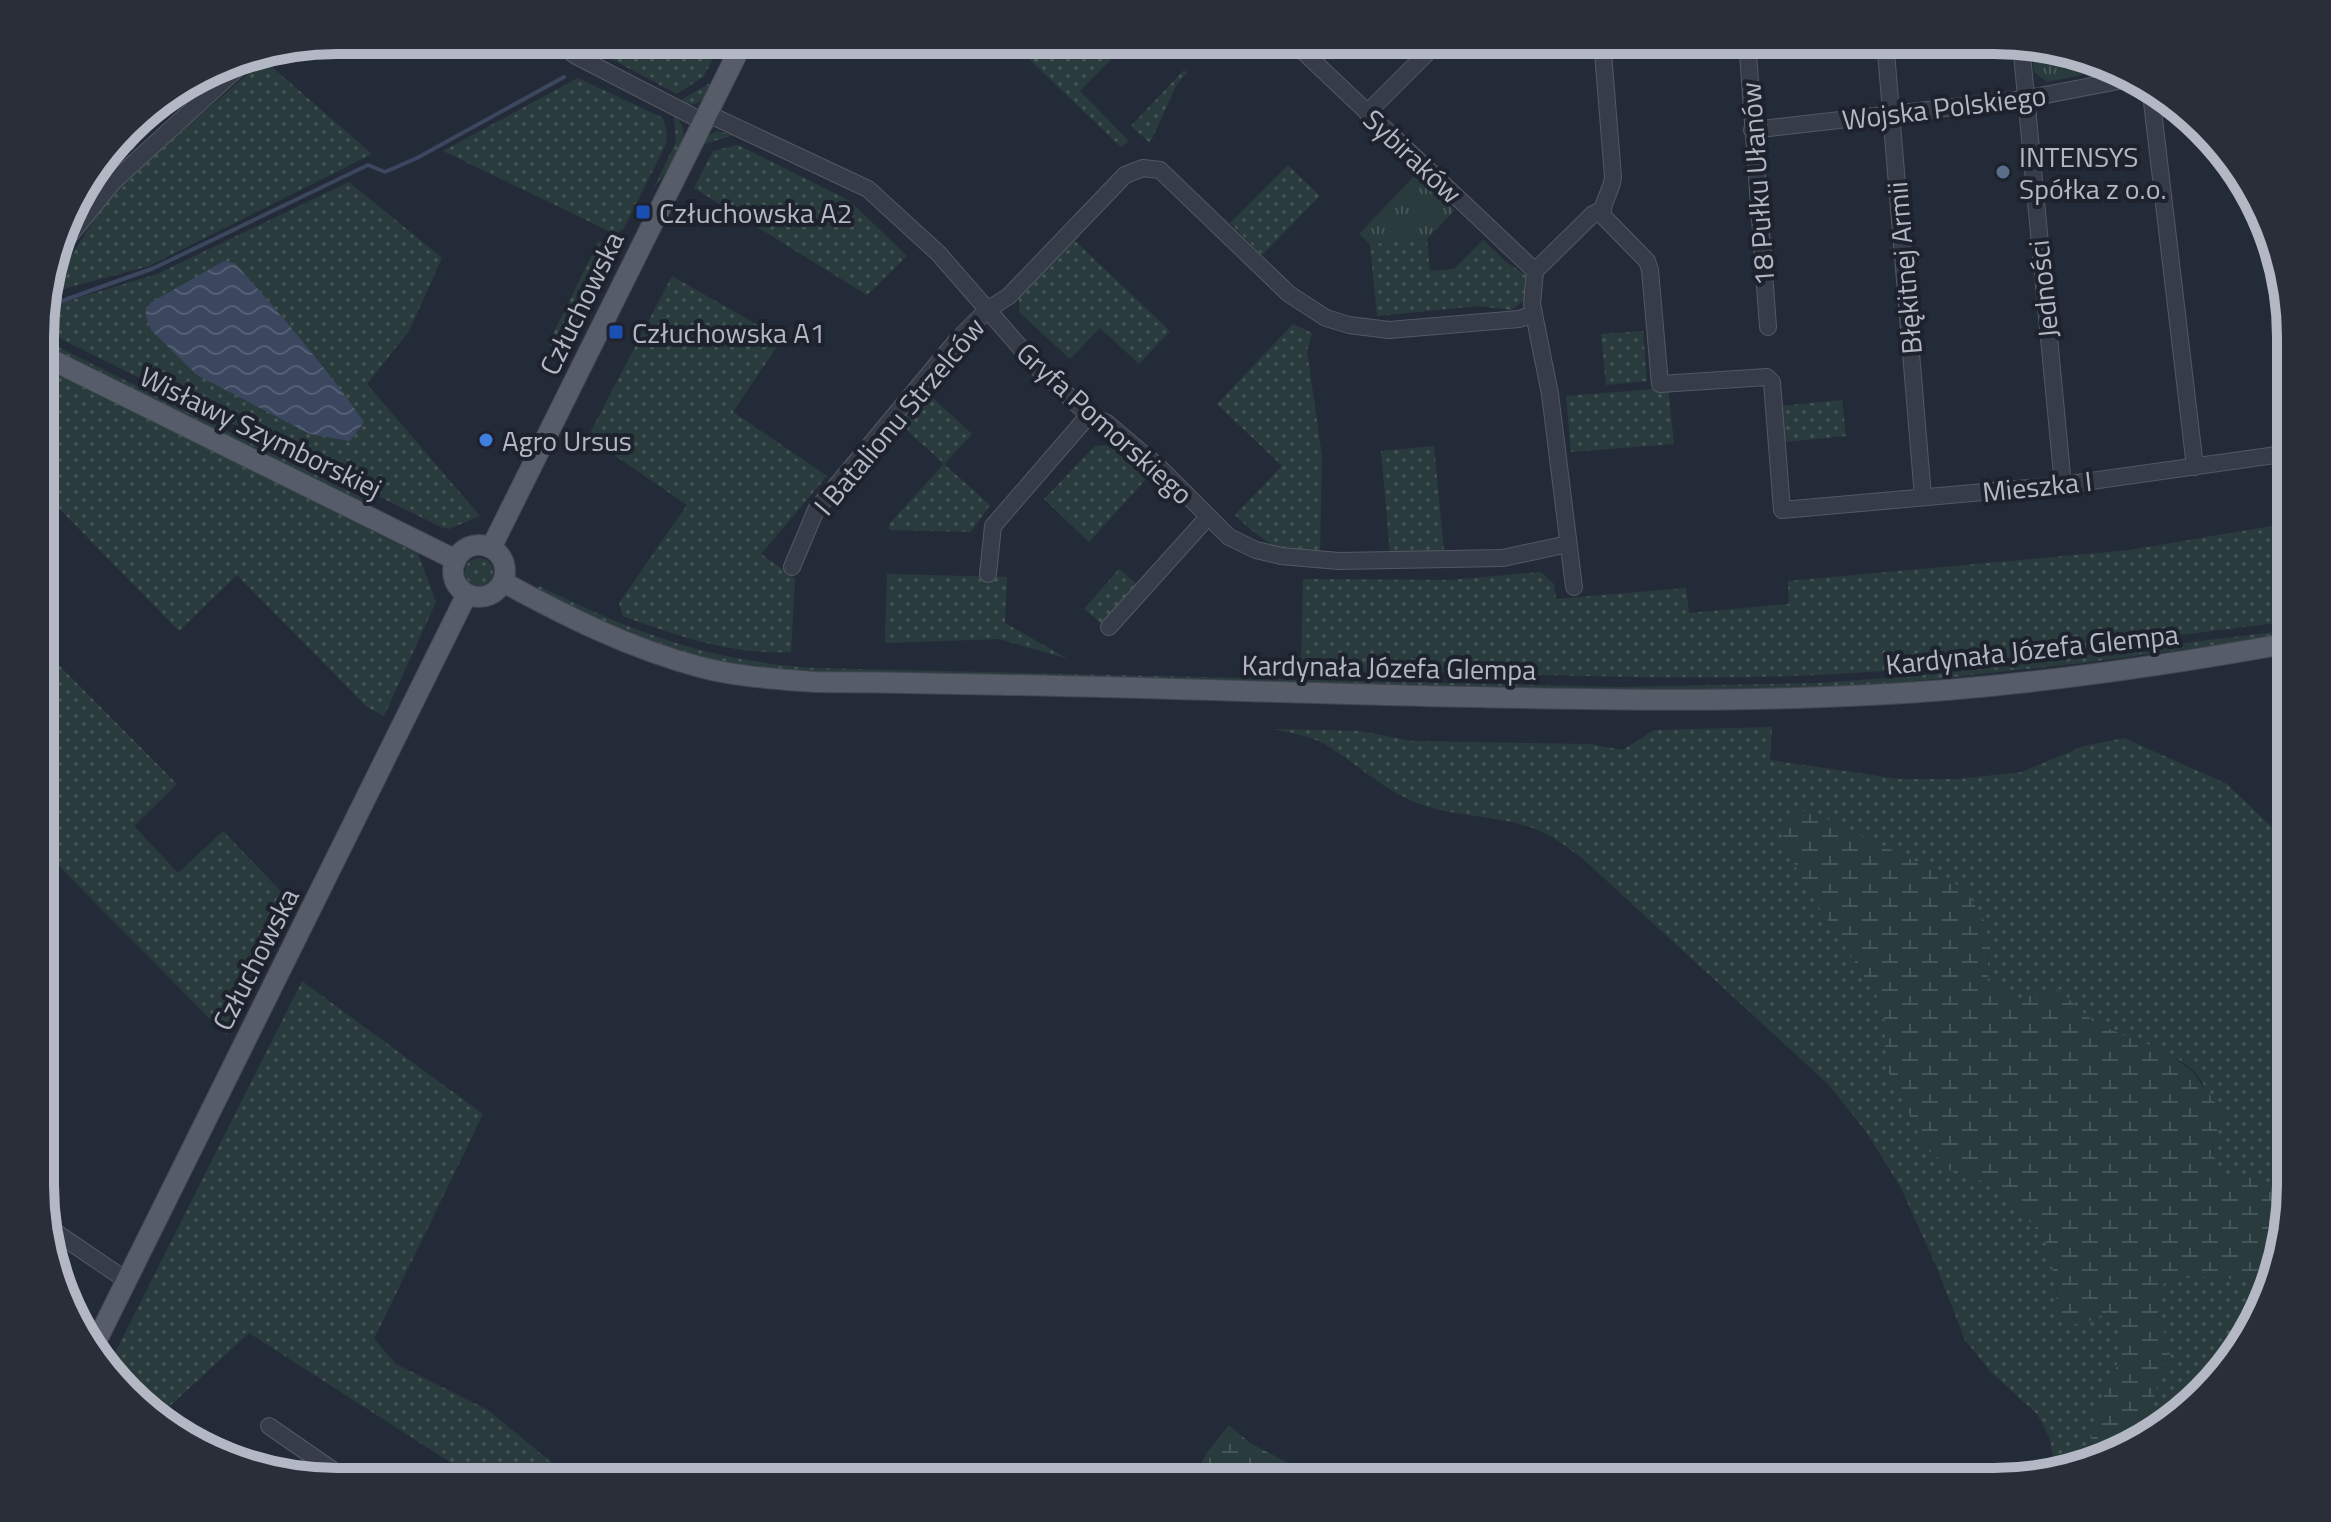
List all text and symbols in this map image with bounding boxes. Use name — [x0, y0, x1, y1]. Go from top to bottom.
street label: Wojska Polskiego — [1839, 73, 2049, 141]
street label: 18 Pułku Ułanów — [1728, 81, 1786, 287]
street label: Sybiraków — [1354, 99, 1472, 213]
place label: INTENSYS Spółka z o.o. — [2019, 135, 2166, 210]
marker: INTENSYS Spółka z o.o. — [1994, 163, 2012, 181]
street label: Błękitnej Armii — [1875, 180, 1933, 356]
place label: Człuchowska A2 — [659, 191, 853, 234]
marker: Człuchowska A2 — [634, 203, 652, 221]
street label: Człuchowska — [528, 224, 634, 382]
street label: Jedności — [2016, 238, 2070, 340]
street label: I Batalionu Strzelców — [803, 307, 995, 525]
place label: Człuchowska A1 — [632, 311, 826, 354]
marker: Człuchowska A1 — [607, 323, 625, 341]
street label: Gryfa Pomorskiego — [1007, 332, 1203, 514]
street label: Wisławy Szymborskiej — [133, 355, 389, 509]
place label: Agro Ursus — [502, 419, 632, 462]
marker: Agro Ursus — [477, 431, 495, 449]
street label: Mieszka I — [1980, 459, 2094, 513]
street label: Kardynała Józefa Glempa — [1883, 612, 2181, 686]
street label: Kardynała Józefa Glempa — [1241, 643, 1537, 691]
street label: Człuchowska — [201, 880, 309, 1038]

